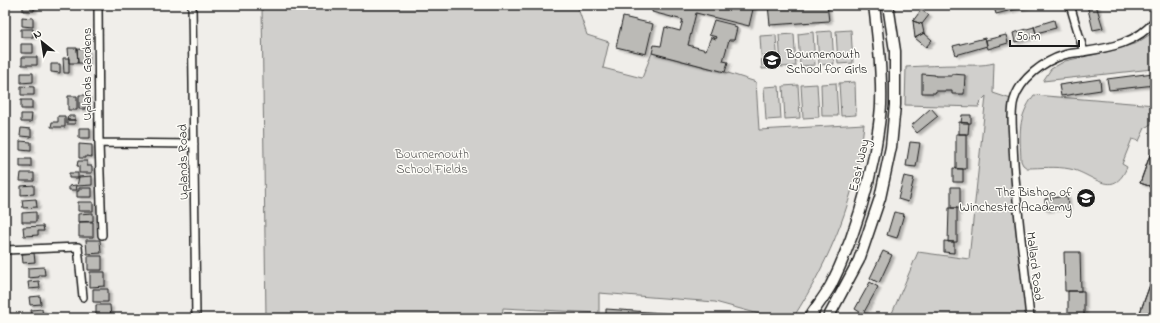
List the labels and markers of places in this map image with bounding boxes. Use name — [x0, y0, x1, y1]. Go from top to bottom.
place label: Bournemouth School for Girls — [785, 45, 868, 79]
school or university icon: Bournemouth School for Girls — [761, 49, 783, 71]
place label: The Bishop of Winchester Academy — [959, 183, 1073, 218]
school or university icon: The Bishop of Winchester Academy — [1075, 187, 1097, 209]

